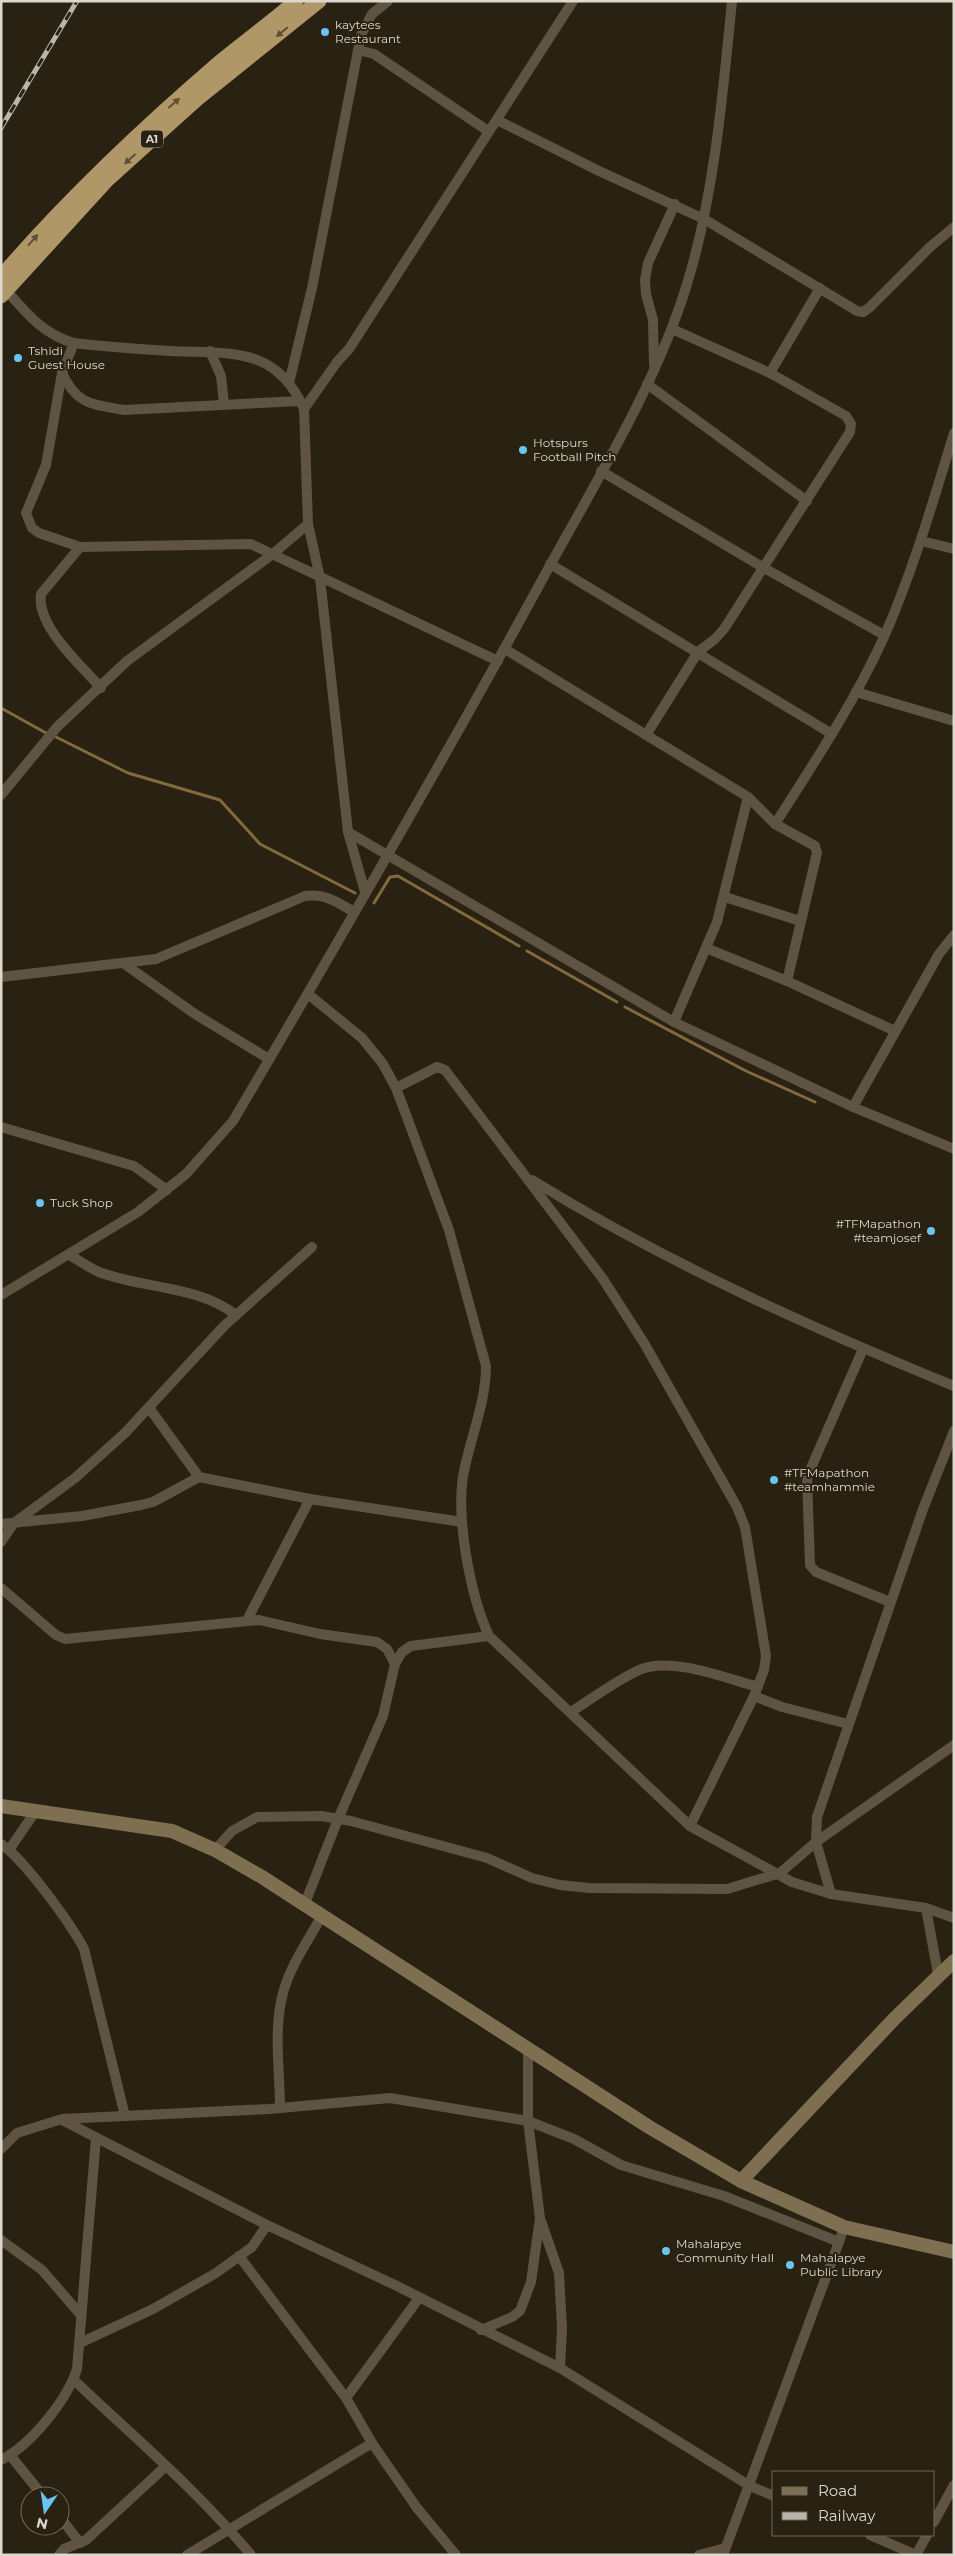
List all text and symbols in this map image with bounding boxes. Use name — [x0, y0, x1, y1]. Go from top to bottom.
place label: kaytees Restaurant — [335, 17, 401, 46]
marker: kaytees Restaurant — [319, 26, 331, 38]
one-way arrow — [275, 27, 288, 38]
one-way arrow — [168, 97, 181, 108]
road number: A1 — [141, 130, 163, 148]
one-way arrow — [125, 153, 137, 165]
one-way arrow — [27, 234, 38, 246]
place label: Tshidi Guest House — [28, 343, 105, 372]
marker: Tshidi Guest House — [12, 352, 24, 364]
place label: Hotspurs Football Pitch — [533, 435, 616, 464]
marker: Hotspurs Football Pitch — [517, 444, 529, 456]
place label: Tuck Shop — [50, 1195, 113, 1210]
marker: Tuck Shop — [34, 1197, 46, 1209]
place label: #TFMapathon #teamjosef — [836, 1216, 922, 1245]
marker: #TFMapathon #teamjosef — [925, 1225, 937, 1237]
place label: #TFMapathon #teamhammie — [784, 1465, 875, 1494]
marker: #TFMapathon #teamhammie — [768, 1474, 780, 1486]
place label: Mahalapye Community Hall — [676, 2236, 774, 2265]
marker: Mahalapye Community Hall — [660, 2245, 672, 2257]
place label: Mahalapye Public Library — [800, 2250, 883, 2279]
marker: Mahalapye Public Library — [784, 2259, 796, 2271]
legend — [772, 2471, 935, 2536]
text: Road — [818, 2481, 857, 2500]
north arrow — [20, 2486, 70, 2536]
text: Railway — [818, 2506, 876, 2525]
text: N — [35, 2514, 50, 2534]

